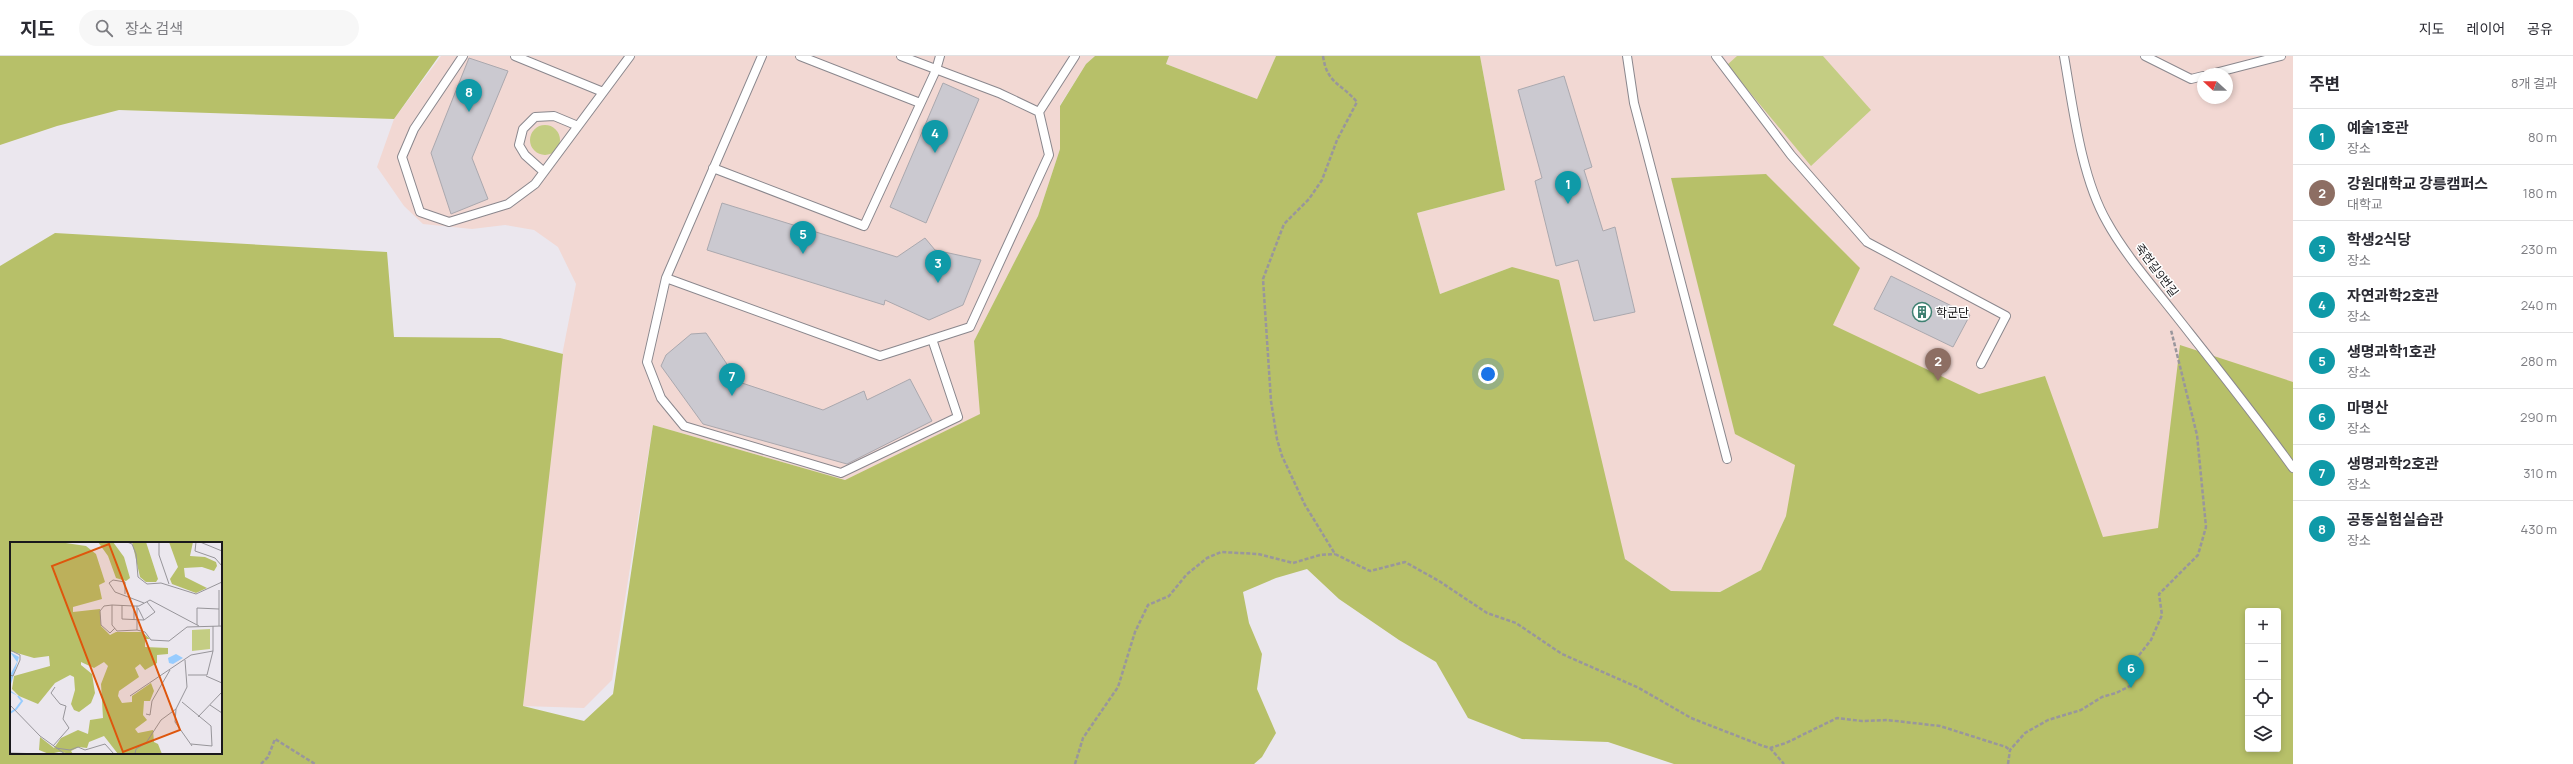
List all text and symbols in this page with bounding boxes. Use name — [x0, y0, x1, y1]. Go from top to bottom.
search box — [79, 10, 359, 46]
text: 지도 — [20, 16, 55, 42]
icon: search — [93, 17, 115, 39]
text: 장소 검색 — [125, 18, 183, 39]
text: 지도 — [2419, 19, 2445, 38]
text: 레이어 — [2467, 19, 2505, 38]
text: 공유 — [2527, 19, 2553, 38]
north arrow — [2197, 68, 2233, 104]
text: 주변 — [2309, 72, 2340, 95]
text: 8개 결과 — [2511, 74, 2557, 92]
pin: 8 — [456, 79, 482, 112]
text: 예술1호관 — [2347, 117, 2409, 138]
pin: 4 — [922, 120, 948, 153]
text: 1 — [2319, 128, 2325, 146]
text: 80 m — [2528, 128, 2557, 146]
text: 장소 — [2347, 139, 2371, 157]
pin: 1 — [1555, 171, 1581, 204]
text: 강원대학교 강릉캠퍼스 — [2347, 173, 2488, 194]
text: 2 — [2318, 184, 2326, 202]
text: 180 m — [2523, 184, 2557, 202]
text: 대학교 — [2347, 195, 2383, 213]
pin: 5 — [790, 221, 816, 254]
text: 학생2식당 — [2347, 229, 2411, 250]
street label: 죽헌길9번길 — [2131, 240, 2183, 300]
text: 3 — [2318, 240, 2326, 258]
text: 230 m — [2521, 240, 2557, 258]
pin: 3 — [925, 250, 951, 283]
text: 장소 — [2347, 251, 2371, 269]
text: 자연과학2호관 — [2347, 285, 2439, 306]
text: 4 — [2318, 296, 2326, 314]
text: 240 m — [2521, 296, 2557, 314]
building icon: 학군단 — [1911, 301, 1933, 323]
place label: 학군단 — [1936, 304, 1969, 321]
text: 장소 — [2347, 307, 2371, 325]
text: 생명과학1호관 — [2347, 341, 2436, 362]
pin: 2 — [1925, 348, 1951, 381]
text: 5 — [2318, 352, 2326, 370]
text: 280 m — [2520, 352, 2557, 370]
pin: 7 — [719, 363, 745, 396]
text: 장소 — [2347, 363, 2371, 381]
your location — [1478, 364, 1498, 384]
text: 마명산 — [2347, 397, 2388, 418]
text: 6 — [2318, 408, 2326, 426]
text: 290 m — [2520, 408, 2557, 426]
text: 장소 — [2347, 419, 2371, 437]
text: 생명과학2호관 — [2347, 453, 2439, 474]
text: 7 — [2319, 464, 2325, 482]
text: 310 m — [2523, 464, 2557, 482]
text: 장소 — [2347, 475, 2371, 493]
text: 공동실험실습관 — [2347, 509, 2444, 530]
text: 8 — [2318, 520, 2326, 538]
text: 430 m — [2521, 520, 2557, 538]
text: 장소 — [2347, 531, 2371, 549]
inset map — [10, 542, 222, 754]
map controls — [2245, 608, 2281, 752]
button: + — [2245, 608, 2281, 644]
button: − — [2245, 644, 2281, 680]
pin: 6 — [2118, 655, 2144, 688]
button: locate — [2245, 680, 2281, 716]
button: layers — [2245, 716, 2281, 752]

